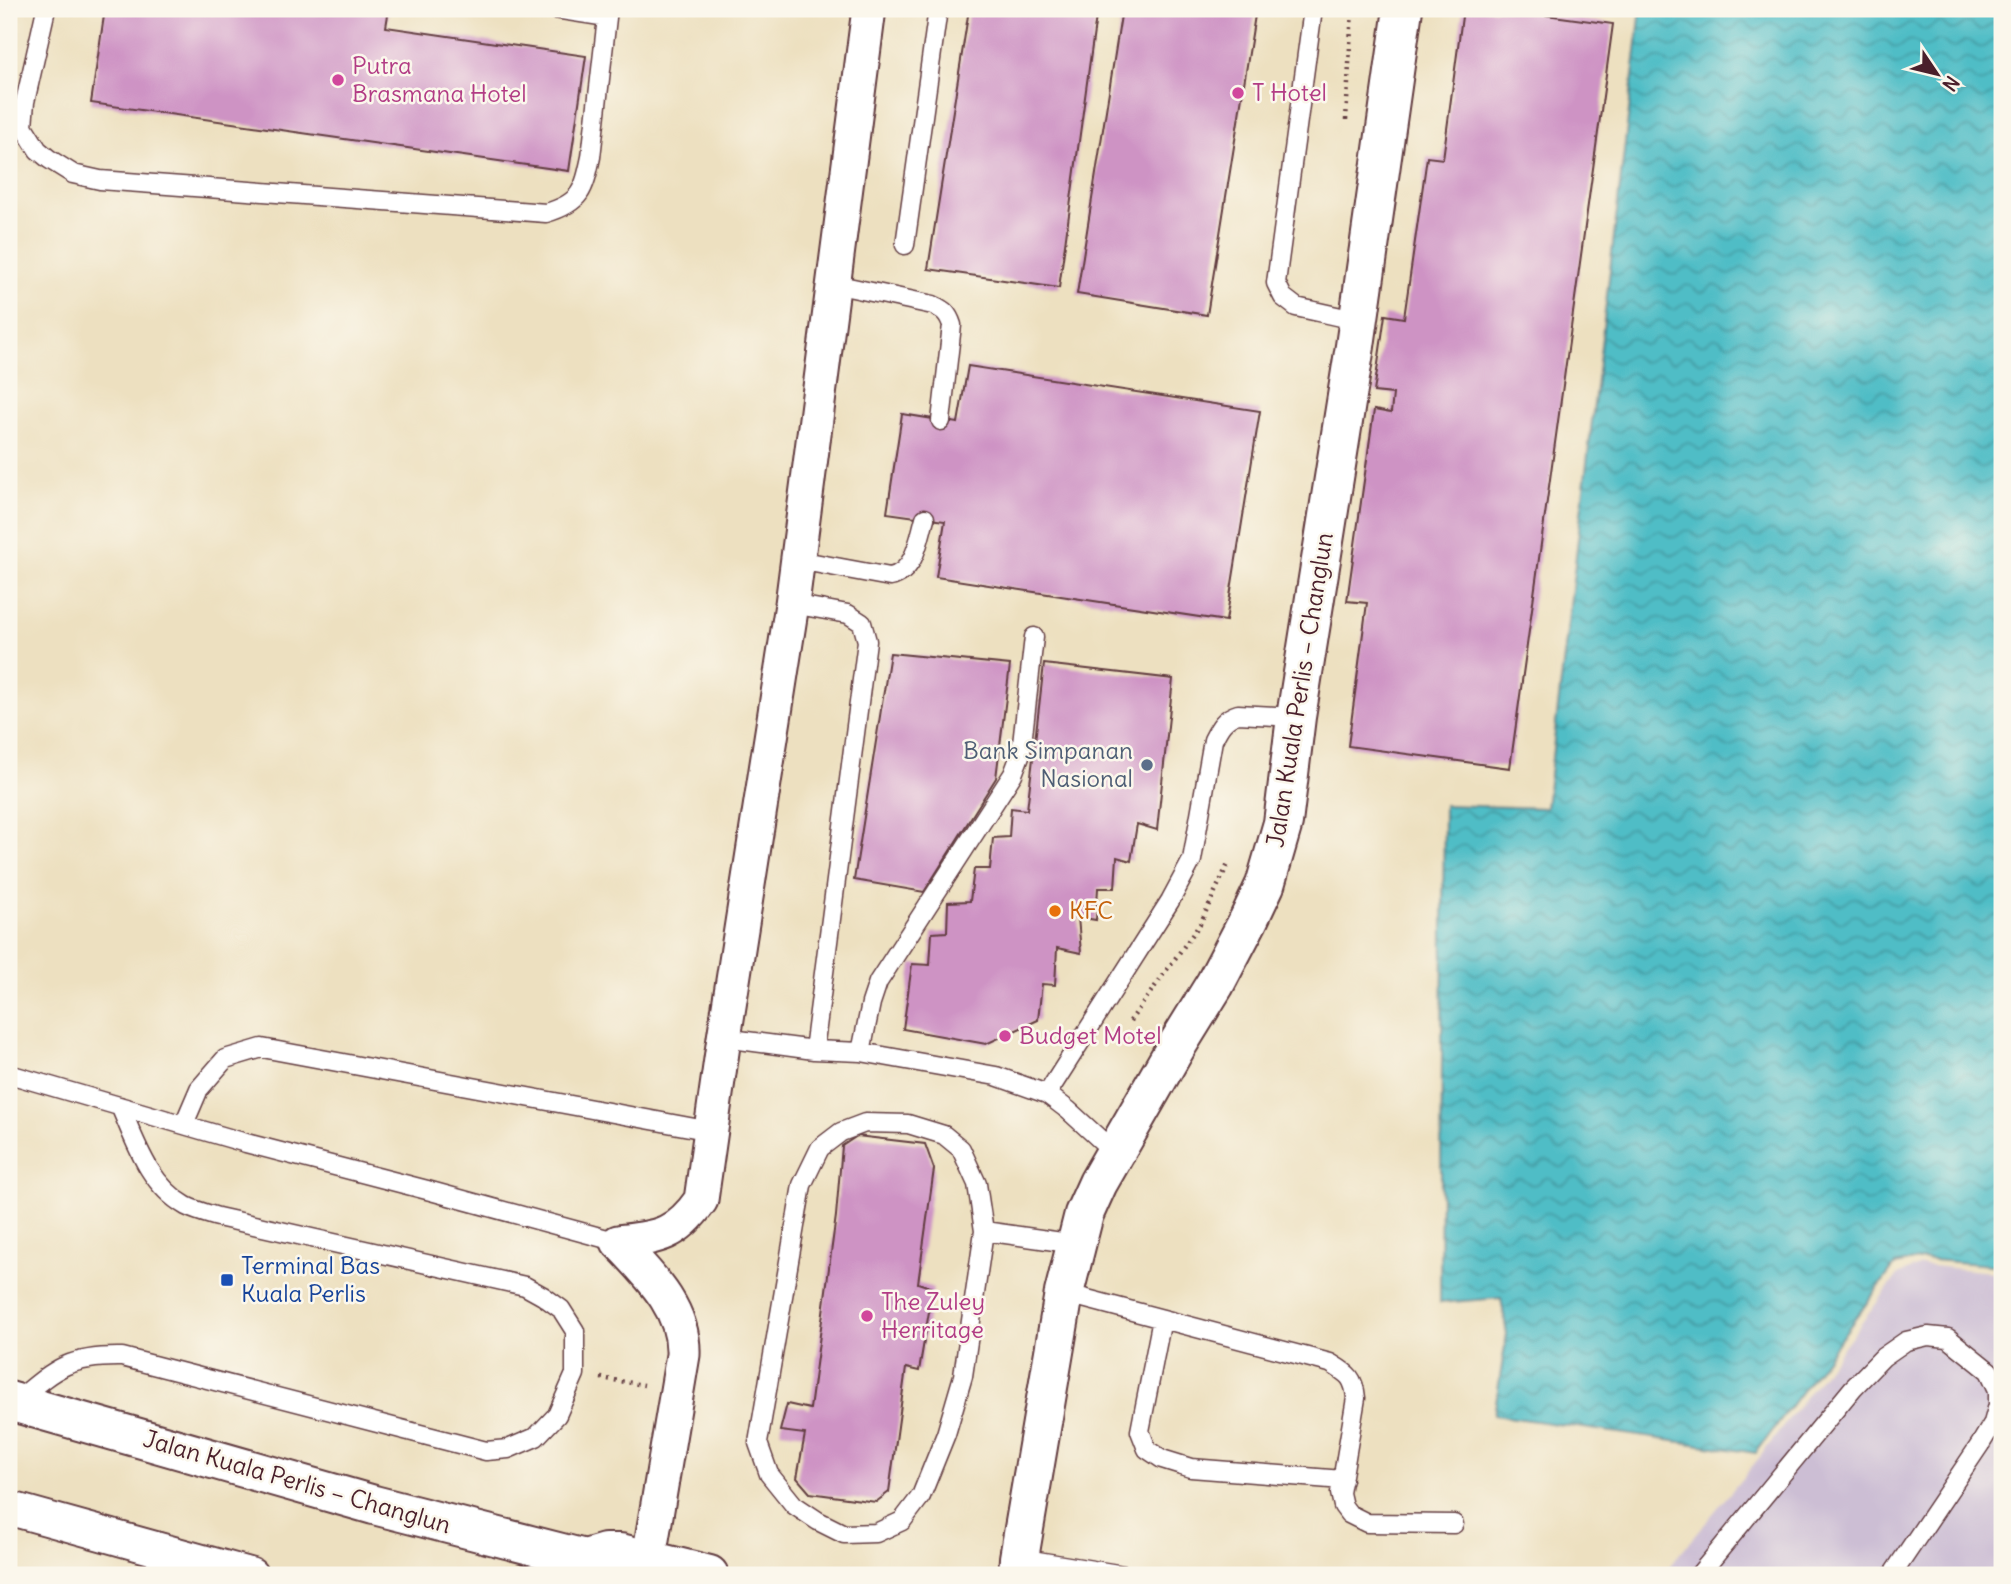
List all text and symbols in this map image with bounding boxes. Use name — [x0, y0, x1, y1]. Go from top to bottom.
north arrow — [1902, 38, 1972, 108]
place label: Putra Brasmana Hotel — [352, 50, 527, 108]
text: N — [1937, 71, 1965, 96]
marker: Putra Brasmana Hotel — [330, 72, 346, 88]
place label: T Hotel — [1252, 77, 1327, 107]
marker: T Hotel — [1230, 85, 1246, 101]
street label: Jalan Kuala Perlis – Changlun — [1259, 530, 1339, 849]
place label: Bank Simpanan Nasional — [963, 735, 1133, 793]
marker: Bank Simpanan Nasional — [1139, 757, 1155, 773]
place label: KFC — [1069, 895, 1113, 925]
marker: KFC — [1047, 903, 1063, 919]
place label: Budget Motel — [1019, 1020, 1162, 1050]
marker: Budget Motel — [997, 1028, 1013, 1044]
place label: Terminal Bas Kuala Perlis — [241, 1250, 380, 1308]
marker: Terminal Bas Kuala Perlis — [219, 1272, 235, 1288]
place label: The Zuley Herritage — [881, 1286, 985, 1344]
marker: The Zuley Herritage — [859, 1308, 875, 1324]
street label: Jalan Kuala Perlis – Changlun — [140, 1423, 455, 1539]

